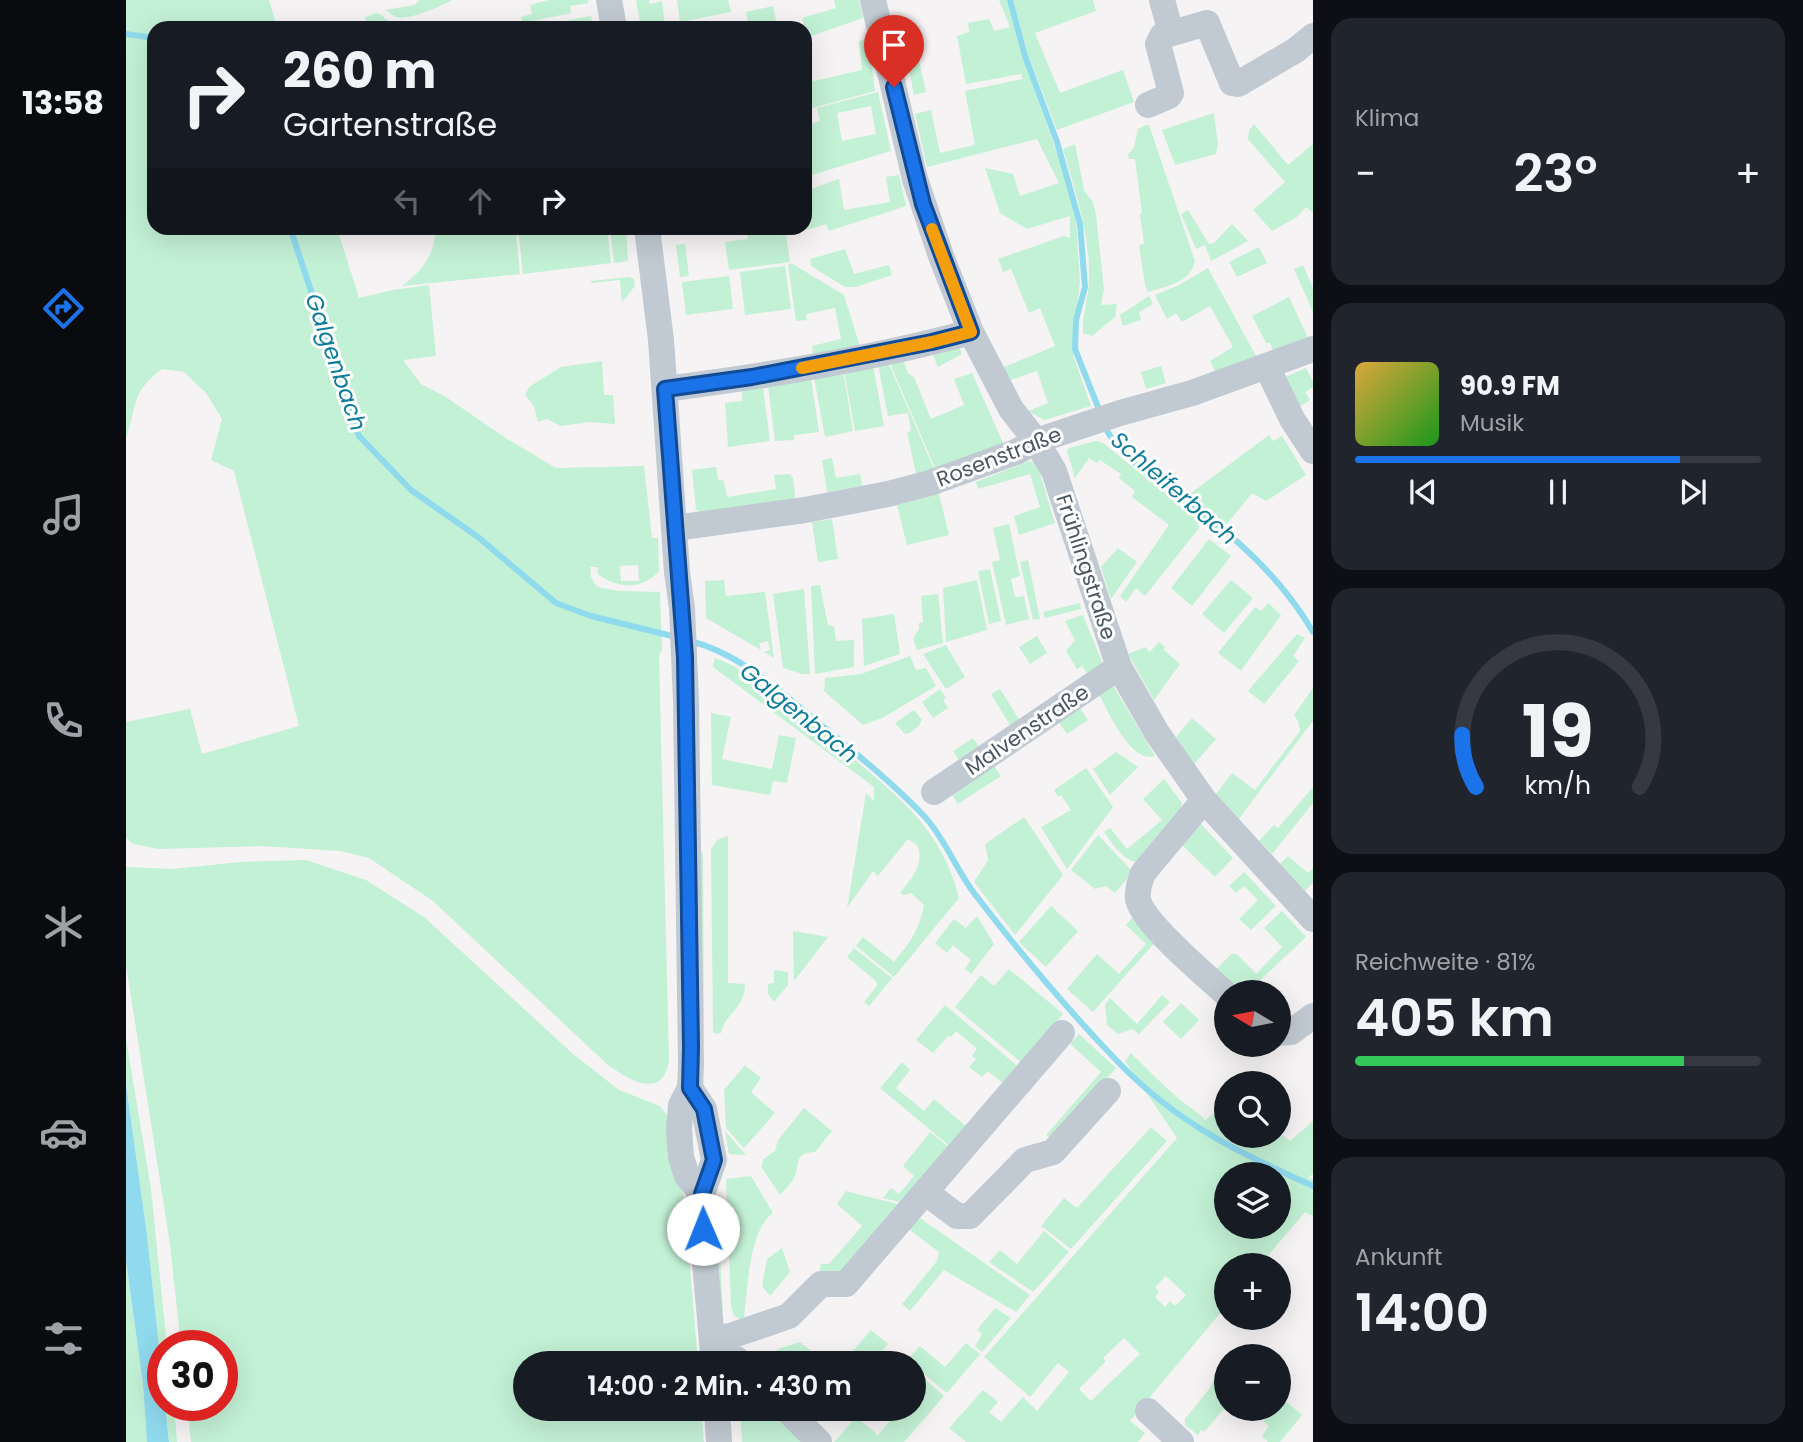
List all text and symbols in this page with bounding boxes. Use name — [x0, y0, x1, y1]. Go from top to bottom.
pin — [864, 15, 924, 87]
icon: arrive — [875, 26, 913, 64]
text: 260 m — [283, 37, 436, 105]
icon: right — [168, 49, 259, 140]
text: 13:58 — [22, 80, 104, 125]
text: Gartenstraße — [283, 102, 497, 147]
text: Klima — [1355, 102, 1419, 134]
text: 23° — [1513, 137, 1598, 210]
text: − — [1355, 147, 1376, 200]
text: + — [1735, 147, 1761, 200]
icon: left — [388, 182, 426, 220]
icon: ahead — [461, 182, 499, 220]
icon: right — [534, 182, 572, 220]
icon: directions — [39, 284, 88, 333]
water label: Galgenbach — [298, 289, 374, 435]
text: 90.9 FM — [1460, 368, 1560, 404]
text: Musik — [1460, 407, 1524, 439]
street label: Rosenstraße — [932, 419, 1065, 494]
water label: Schleiferbach — [1104, 424, 1244, 552]
icon: previous — [1404, 473, 1442, 511]
icon: pause — [1539, 473, 1577, 511]
icon: next — [1674, 473, 1712, 511]
icon: music — [39, 490, 88, 539]
street label: Frühlingstraße — [1049, 490, 1124, 643]
water label: Galgenbach — [733, 655, 865, 771]
street label: Malvenstraße — [959, 677, 1094, 782]
text: 19 — [1522, 681, 1594, 782]
icon: phone — [39, 696, 88, 745]
text: km/h — [1525, 768, 1591, 803]
icon: climate — [39, 902, 88, 951]
text: Reichweite · 81% — [1355, 946, 1535, 978]
north arrow — [1214, 980, 1292, 1057]
map controls — [1214, 980, 1291, 1421]
text: 405 km — [1355, 981, 1554, 1054]
button: search — [1214, 1071, 1291, 1148]
icon: car — [39, 1108, 88, 1157]
button: layers — [1214, 1162, 1291, 1239]
position arrow — [666, 1192, 740, 1266]
text: Ankunft — [1355, 1241, 1442, 1273]
button: + — [1214, 1253, 1291, 1330]
text: 14:00 — [1355, 1276, 1489, 1349]
icon: filters — [39, 1314, 88, 1363]
speed limit sign: 30 — [147, 1330, 238, 1421]
button: − — [1214, 1344, 1291, 1421]
text: 14:00 · 2 Min. · 430 m — [587, 1368, 852, 1404]

